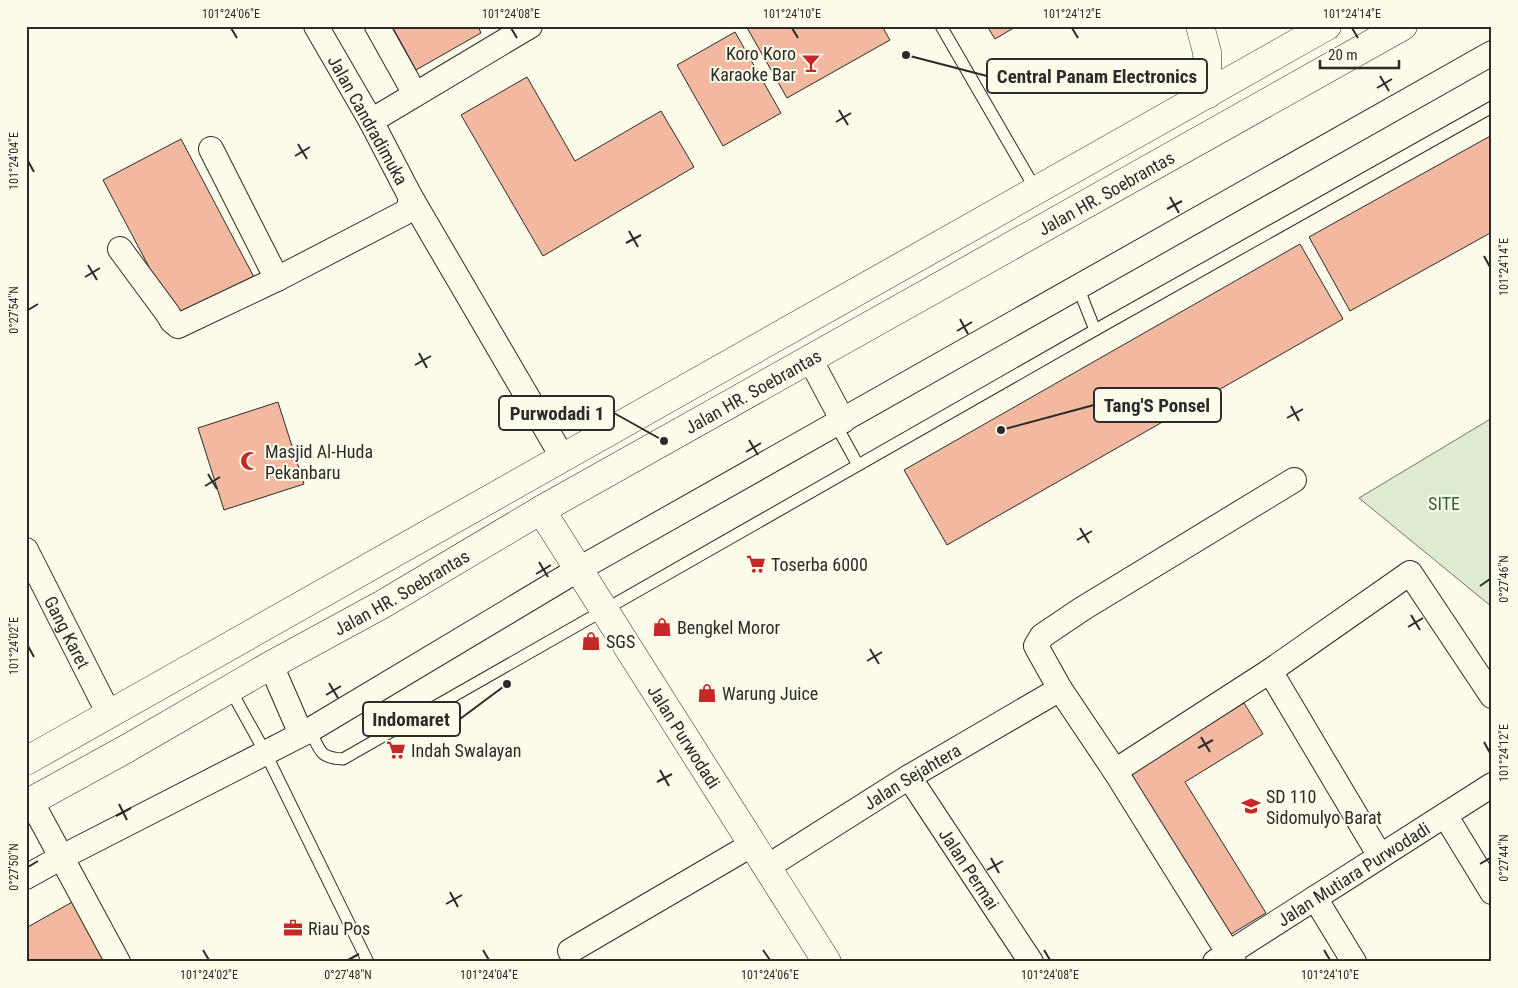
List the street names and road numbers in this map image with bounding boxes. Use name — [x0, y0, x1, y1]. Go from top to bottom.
street label: Jalan Candradimuka — [324, 51, 412, 189]
street label: Jalan HR. Soebrantas — [1034, 146, 1178, 239]
street label: Jalan HR. Soebrantas — [681, 344, 825, 438]
street label: Jalan HR. Soebrantas — [330, 545, 473, 639]
street label: Gang Karet — [40, 592, 95, 672]
street label: Jalan Purwodadi — [644, 681, 725, 792]
street label: Jalan Sejahtera — [860, 739, 964, 814]
street label: Jalan Mutiara Purwodadi — [1273, 817, 1433, 930]
street label: Jalan Permai — [935, 824, 1004, 913]

